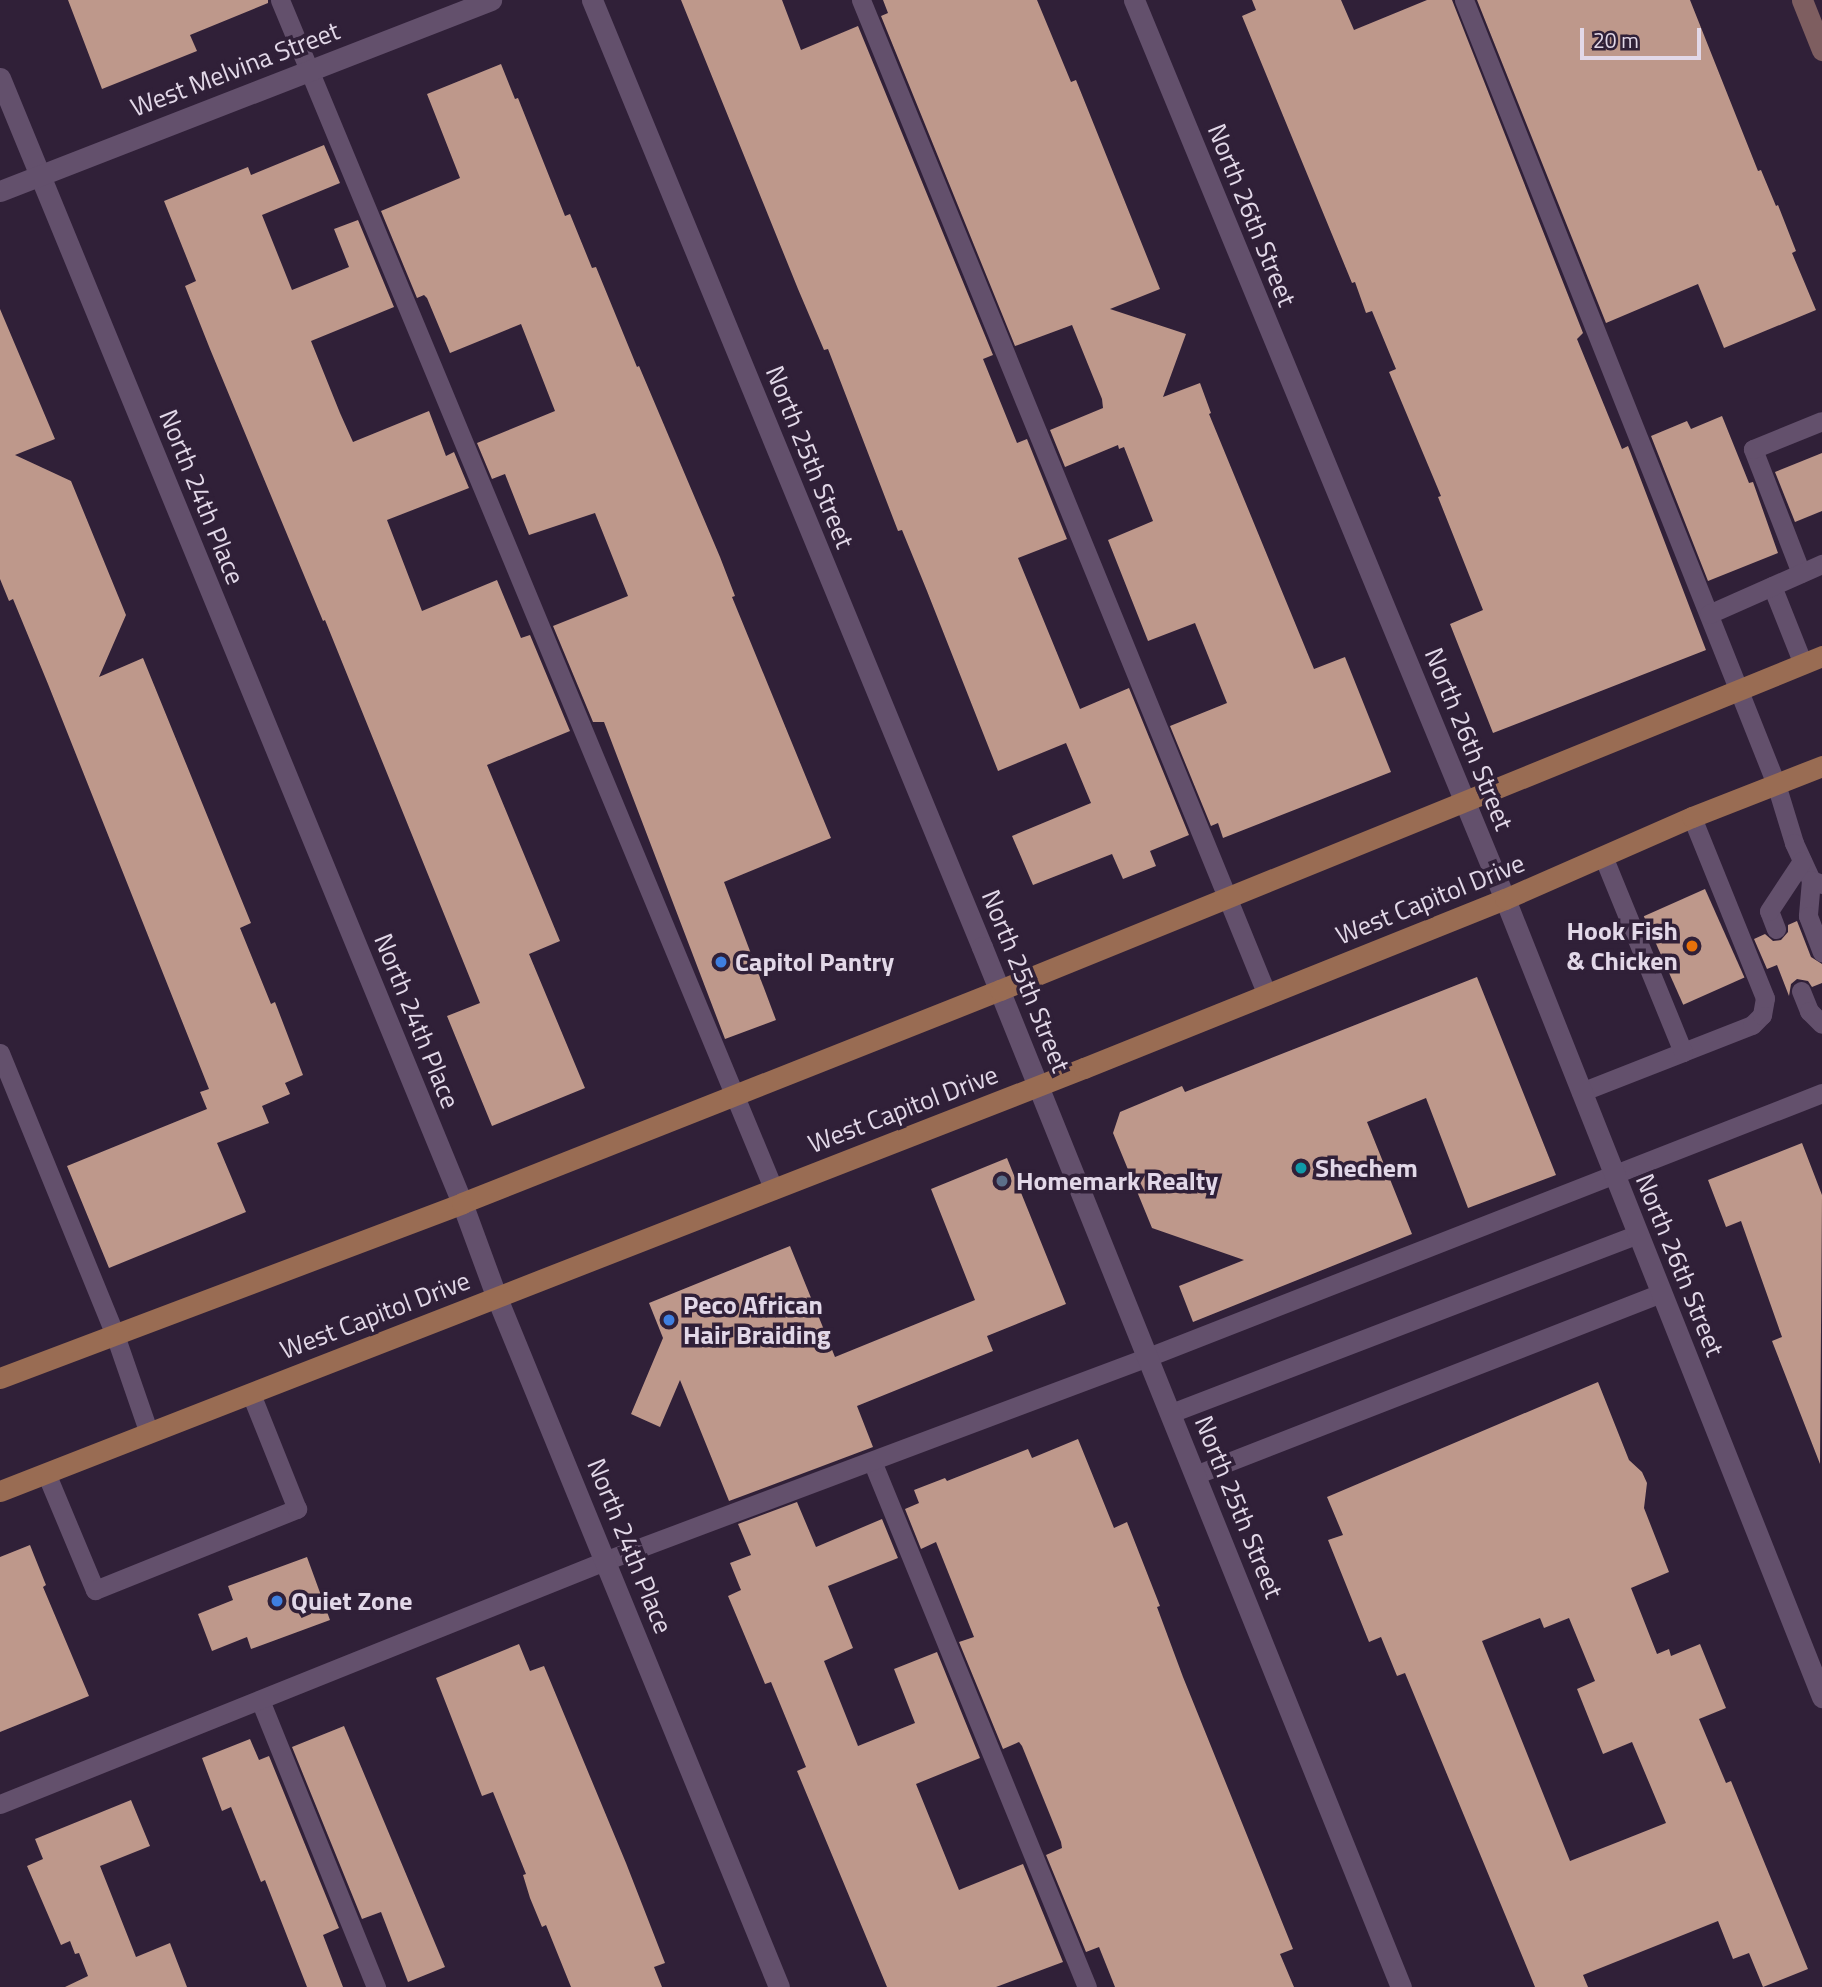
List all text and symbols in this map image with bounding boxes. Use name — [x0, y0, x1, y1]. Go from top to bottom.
scale bar — [1584, 14, 1705, 58]
street label: West Melvina Street — [126, 15, 344, 123]
text: 20 m — [1593, 24, 1639, 56]
street label: North 26th Street — [1201, 119, 1303, 311]
street label: North 25th Street — [759, 361, 861, 553]
street label: North 24th Place — [153, 405, 251, 589]
street label: North 26th Street — [1418, 643, 1520, 835]
street label: West Capitol Drive — [1331, 847, 1529, 951]
street label: North 25th Street — [975, 885, 1077, 1077]
place label: Hook Fish & Chicken — [1566, 915, 1678, 976]
street label: North 24th Place — [368, 929, 466, 1113]
marker: Hook Fish & Chicken — [1684, 938, 1700, 954]
place label: Capitol Pantry — [735, 946, 894, 978]
marker: Capitol Pantry — [713, 954, 729, 970]
street label: West Capitol Drive — [804, 1058, 1002, 1160]
place label: Shechem — [1315, 1152, 1418, 1184]
marker: Shechem — [1293, 1160, 1309, 1176]
place label: Homemark Realty — [1016, 1165, 1218, 1197]
street label: North 26th Street — [1629, 1169, 1731, 1361]
marker: Homemark Realty — [994, 1173, 1010, 1189]
street label: West Capitol Drive — [276, 1264, 474, 1366]
place label: Peco African Hair Braiding — [683, 1289, 831, 1350]
marker: Peco African Hair Braiding — [661, 1312, 677, 1328]
street label: North 25th Street — [1188, 1411, 1290, 1603]
street label: North 24th Place — [581, 1454, 679, 1638]
place label: Quiet Zone — [291, 1585, 413, 1617]
marker: Quiet Zone — [269, 1593, 285, 1609]

